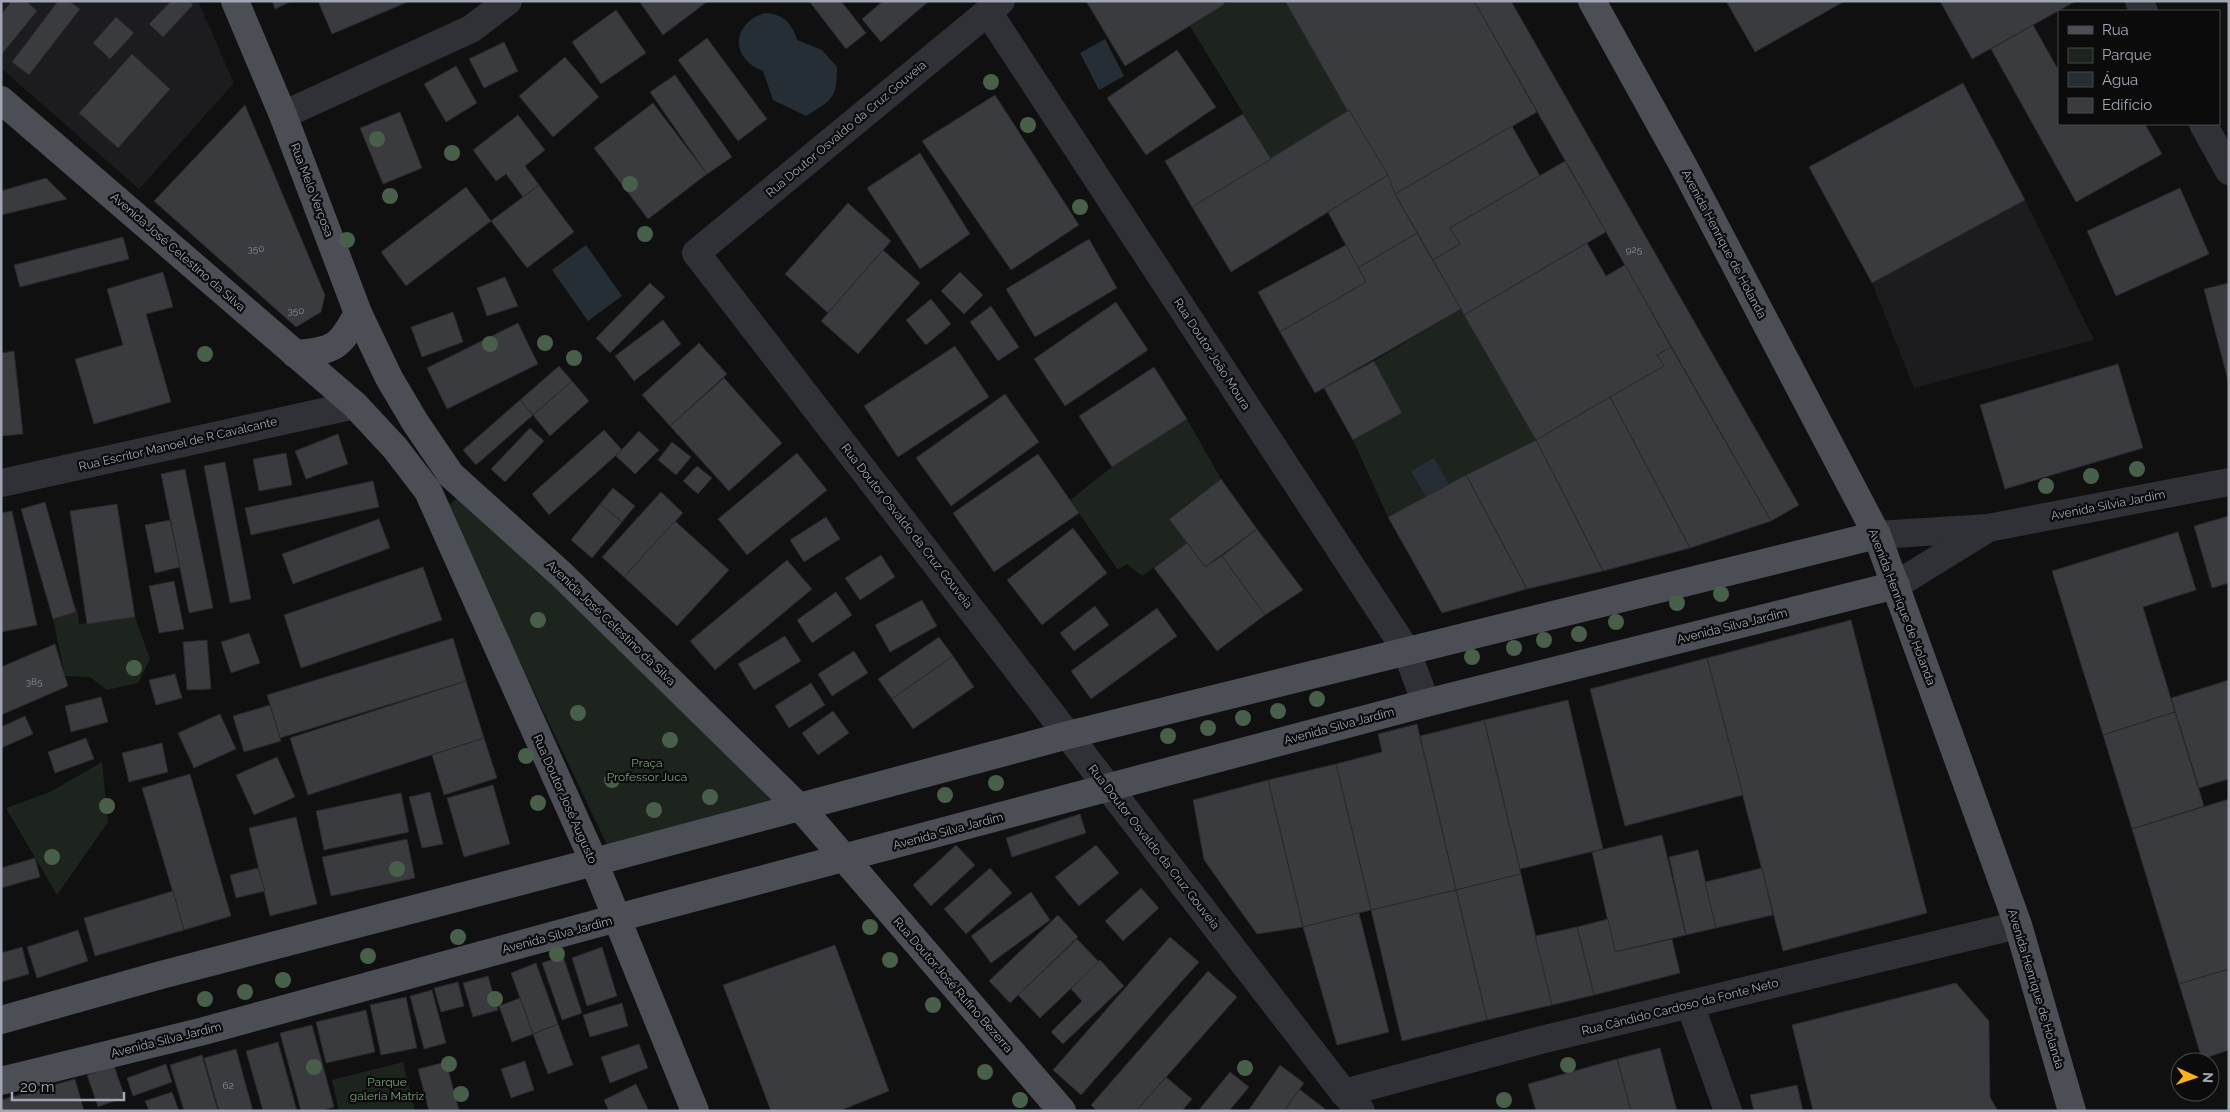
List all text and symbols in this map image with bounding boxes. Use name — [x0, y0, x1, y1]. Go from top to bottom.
legend — [2058, 10, 2220, 125]
text: Rua — [2102, 21, 2129, 39]
text: Parque — [2102, 46, 2152, 64]
street label: Rua Doutor Osvaldo da Cruz Gouveia — [763, 58, 929, 200]
text: Água — [2102, 71, 2138, 89]
text: Edifício — [2102, 96, 2152, 114]
street label: Rua Melo Verçosa — [288, 141, 336, 239]
street label: Avenida Henrique de Holanda — [1679, 167, 1769, 321]
street label: Avenida José Celestino da Silva — [108, 190, 248, 314]
house number: 350 — [248, 243, 264, 254]
house number: 925 — [1626, 244, 1643, 255]
street label: Rua Doutor João Moura — [1171, 296, 1253, 412]
house number: 350 — [288, 305, 304, 316]
street label: Rua Escritor Manoel de R Cavalcante — [77, 414, 279, 474]
street label: Rua Doutor Osvaldo da Cruz Gouveia — [838, 441, 976, 611]
street label: Avenida Silvia Jardim — [2050, 487, 2166, 523]
street label: Avenida Henrique de Holanda — [1866, 527, 1938, 687]
street label: Avenida José Celestino da Silva — [544, 558, 678, 688]
street label: Avenida Silva Jardim — [1675, 605, 1789, 647]
house number: 385 — [26, 676, 43, 687]
street label: Avenida Silva Jardim — [1282, 705, 1396, 747]
street label: Rua Doutor José Augusto — [530, 732, 600, 866]
park label: Praça Professor Juca — [607, 756, 687, 784]
street label: Rua Doutor Osvaldo da Cruz Gouveia — [1085, 762, 1223, 932]
street label: Avenida Silva Jardim — [891, 810, 1005, 852]
street label: Avenida Henrique de Holanda — [2005, 908, 2067, 1070]
street label: Avenida Silva Jardim — [500, 914, 614, 956]
street label: Rua Doutor José Rufino Bezerra — [890, 915, 1016, 1055]
street label: Rua Cândido Cardoso da Fonte Neto — [1580, 976, 1780, 1038]
street label: Avenida Silva Jardim — [109, 1019, 223, 1061]
north arrow — [2170, 1052, 2220, 1102]
scale bar — [12, 1070, 125, 1102]
text: N — [2200, 1072, 2216, 1083]
park label: Parque galeria Matriz — [350, 1075, 424, 1103]
text: 20 m — [20, 1078, 55, 1096]
house number: 62 — [222, 1080, 234, 1091]

